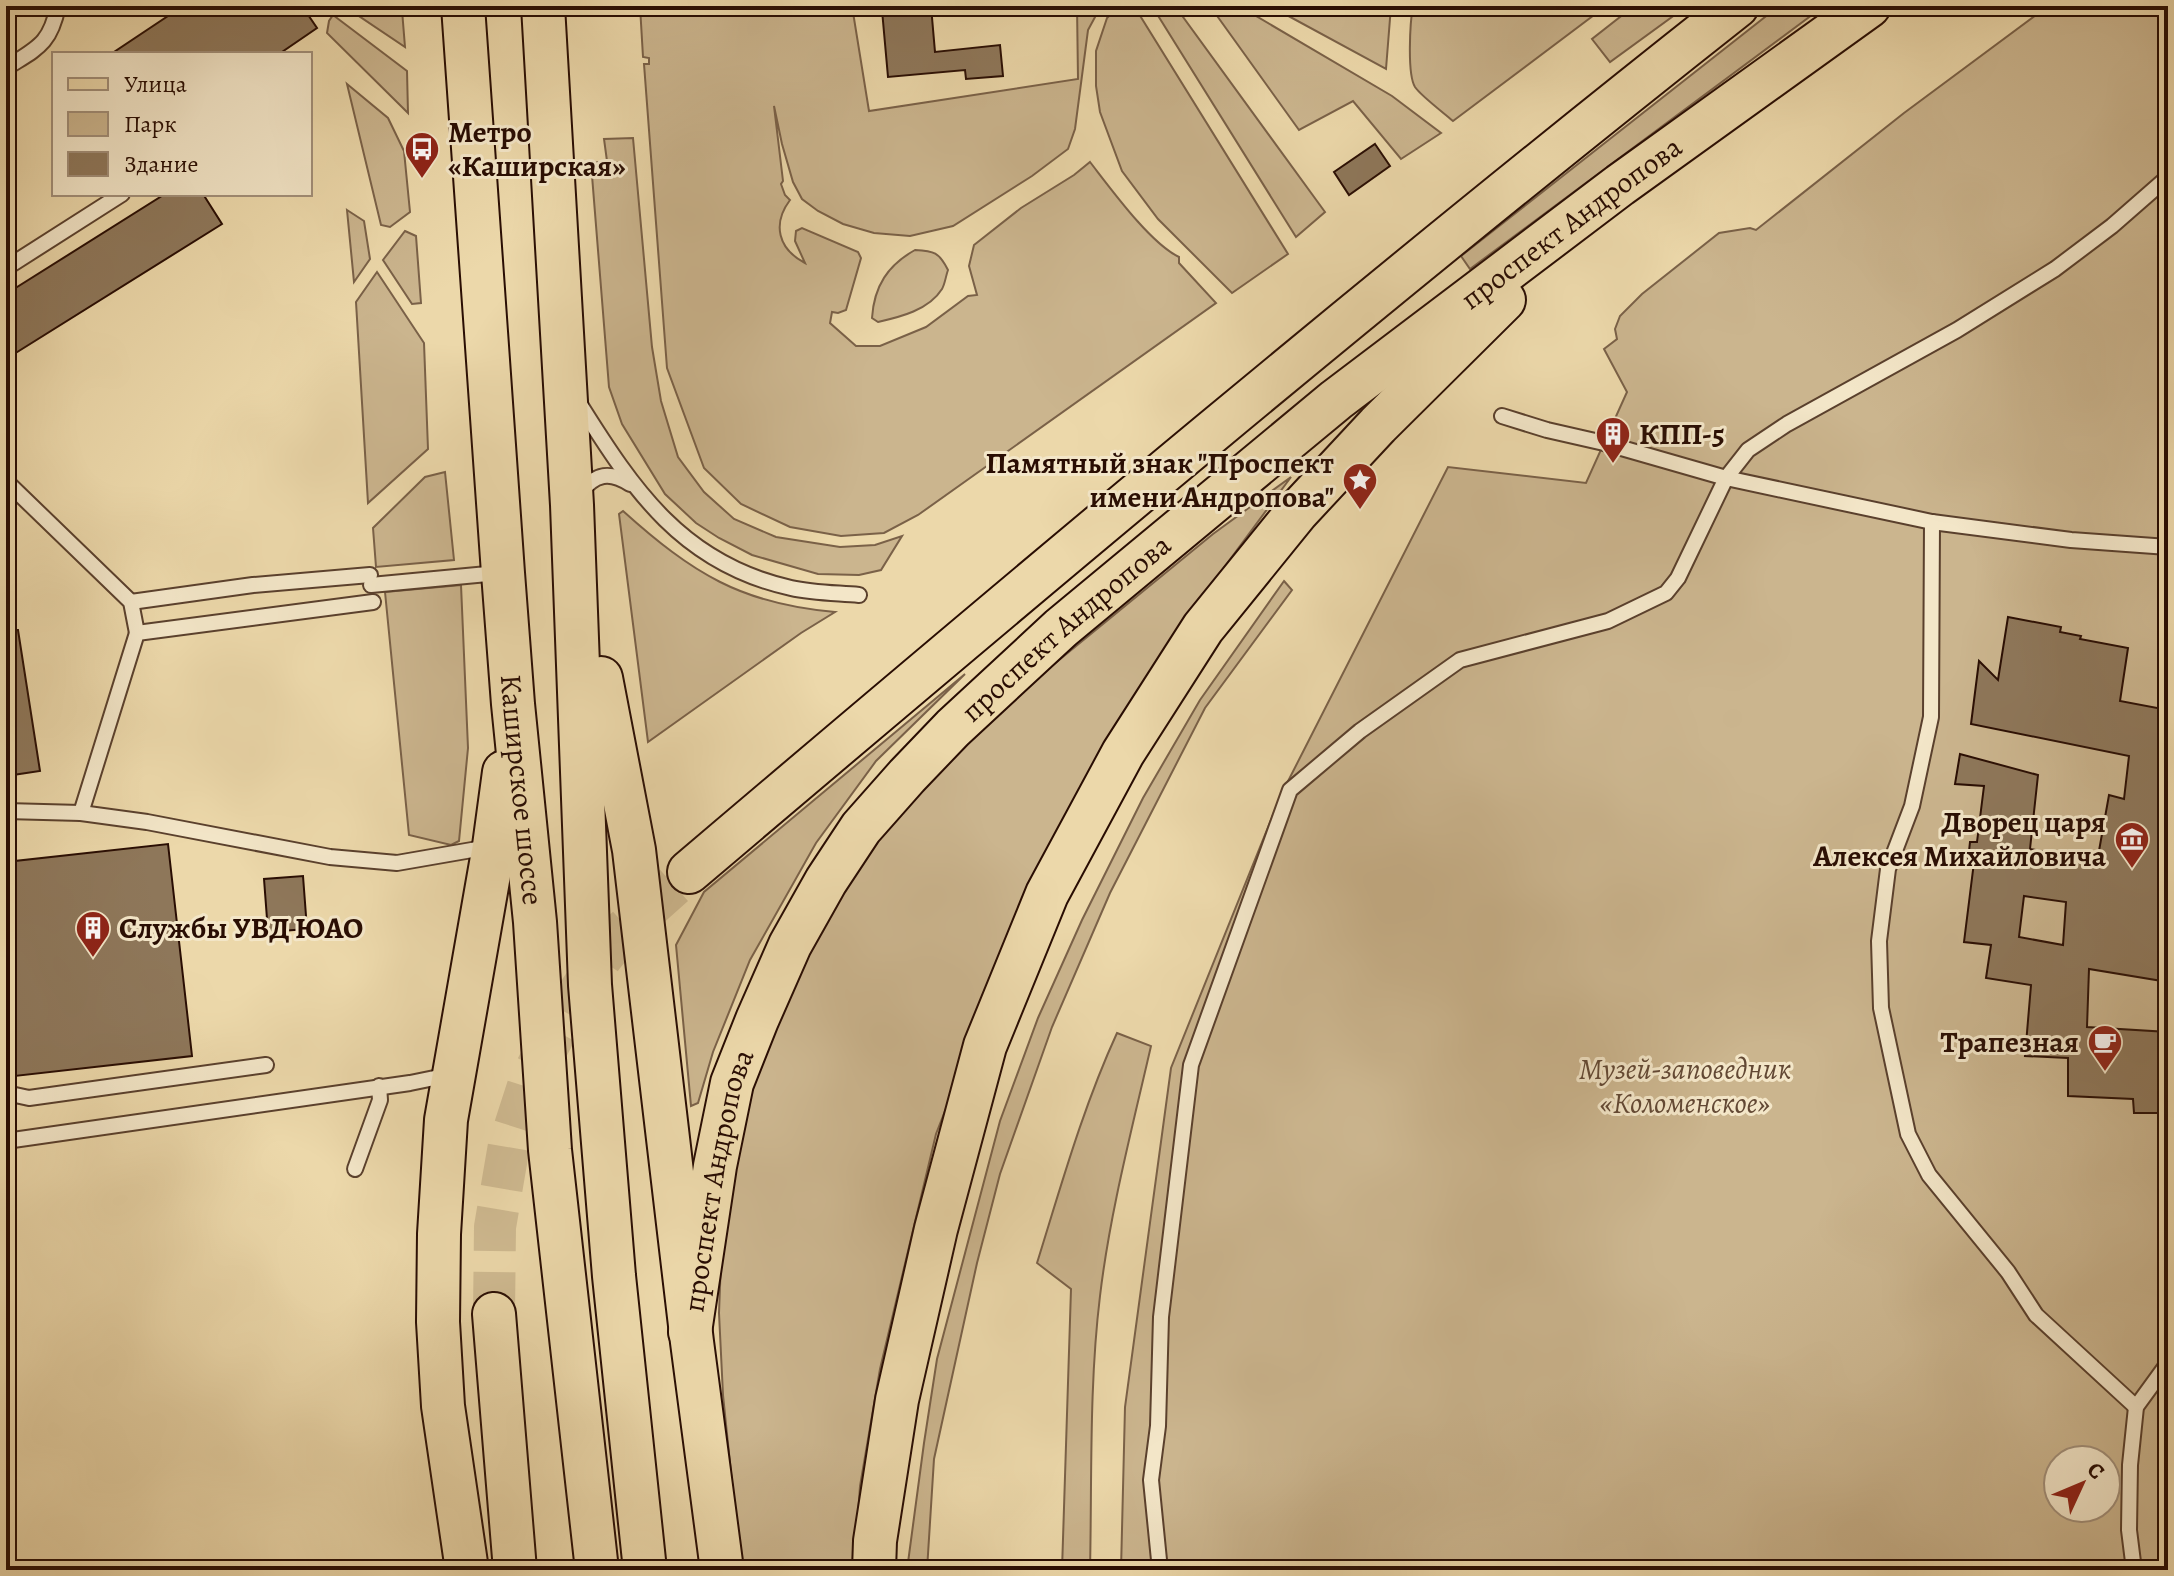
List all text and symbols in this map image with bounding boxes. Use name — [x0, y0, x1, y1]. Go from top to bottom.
legend — [52, 52, 312, 196]
text: Улица — [124, 68, 187, 100]
text: Парк — [124, 108, 177, 140]
place label: Метро «Каширская» — [448, 112, 626, 186]
street label: проспект Андропова — [1452, 127, 1690, 319]
bus stop icon: Метро «Каширская» — [403, 130, 441, 180]
text: Здание — [124, 148, 199, 180]
place label: КПП-5 — [1639, 414, 1725, 454]
building icon: КПП-5 — [1594, 415, 1632, 465]
place label: Памятный знак "Проспект имени Андропова" — [986, 443, 1334, 517]
place icon: Памятный знак "Проспект имени Андропова" — [1341, 461, 1379, 511]
street label: проспект Андропова — [952, 525, 1179, 731]
street label: Каширское шоссе — [491, 673, 553, 907]
place label: Дворец царя Алексея Михайловича — [1812, 802, 2107, 876]
museum icon: Дворец царя Алексея Михайловича — [2113, 820, 2151, 870]
place label: Службы УВД ЮАО — [119, 908, 363, 948]
building icon: Службы УВД ЮАО — [74, 909, 112, 959]
place label: Трапезная — [1941, 1022, 2079, 1062]
cafe icon: Трапезная — [2086, 1023, 2124, 1073]
street label: проспект Андропова — [673, 1043, 764, 1315]
park label: Музей-заповедник «Коломенское» — [1579, 1049, 1791, 1123]
north arrow — [2042, 1444, 2122, 1524]
text: С — [2080, 1456, 2111, 1486]

